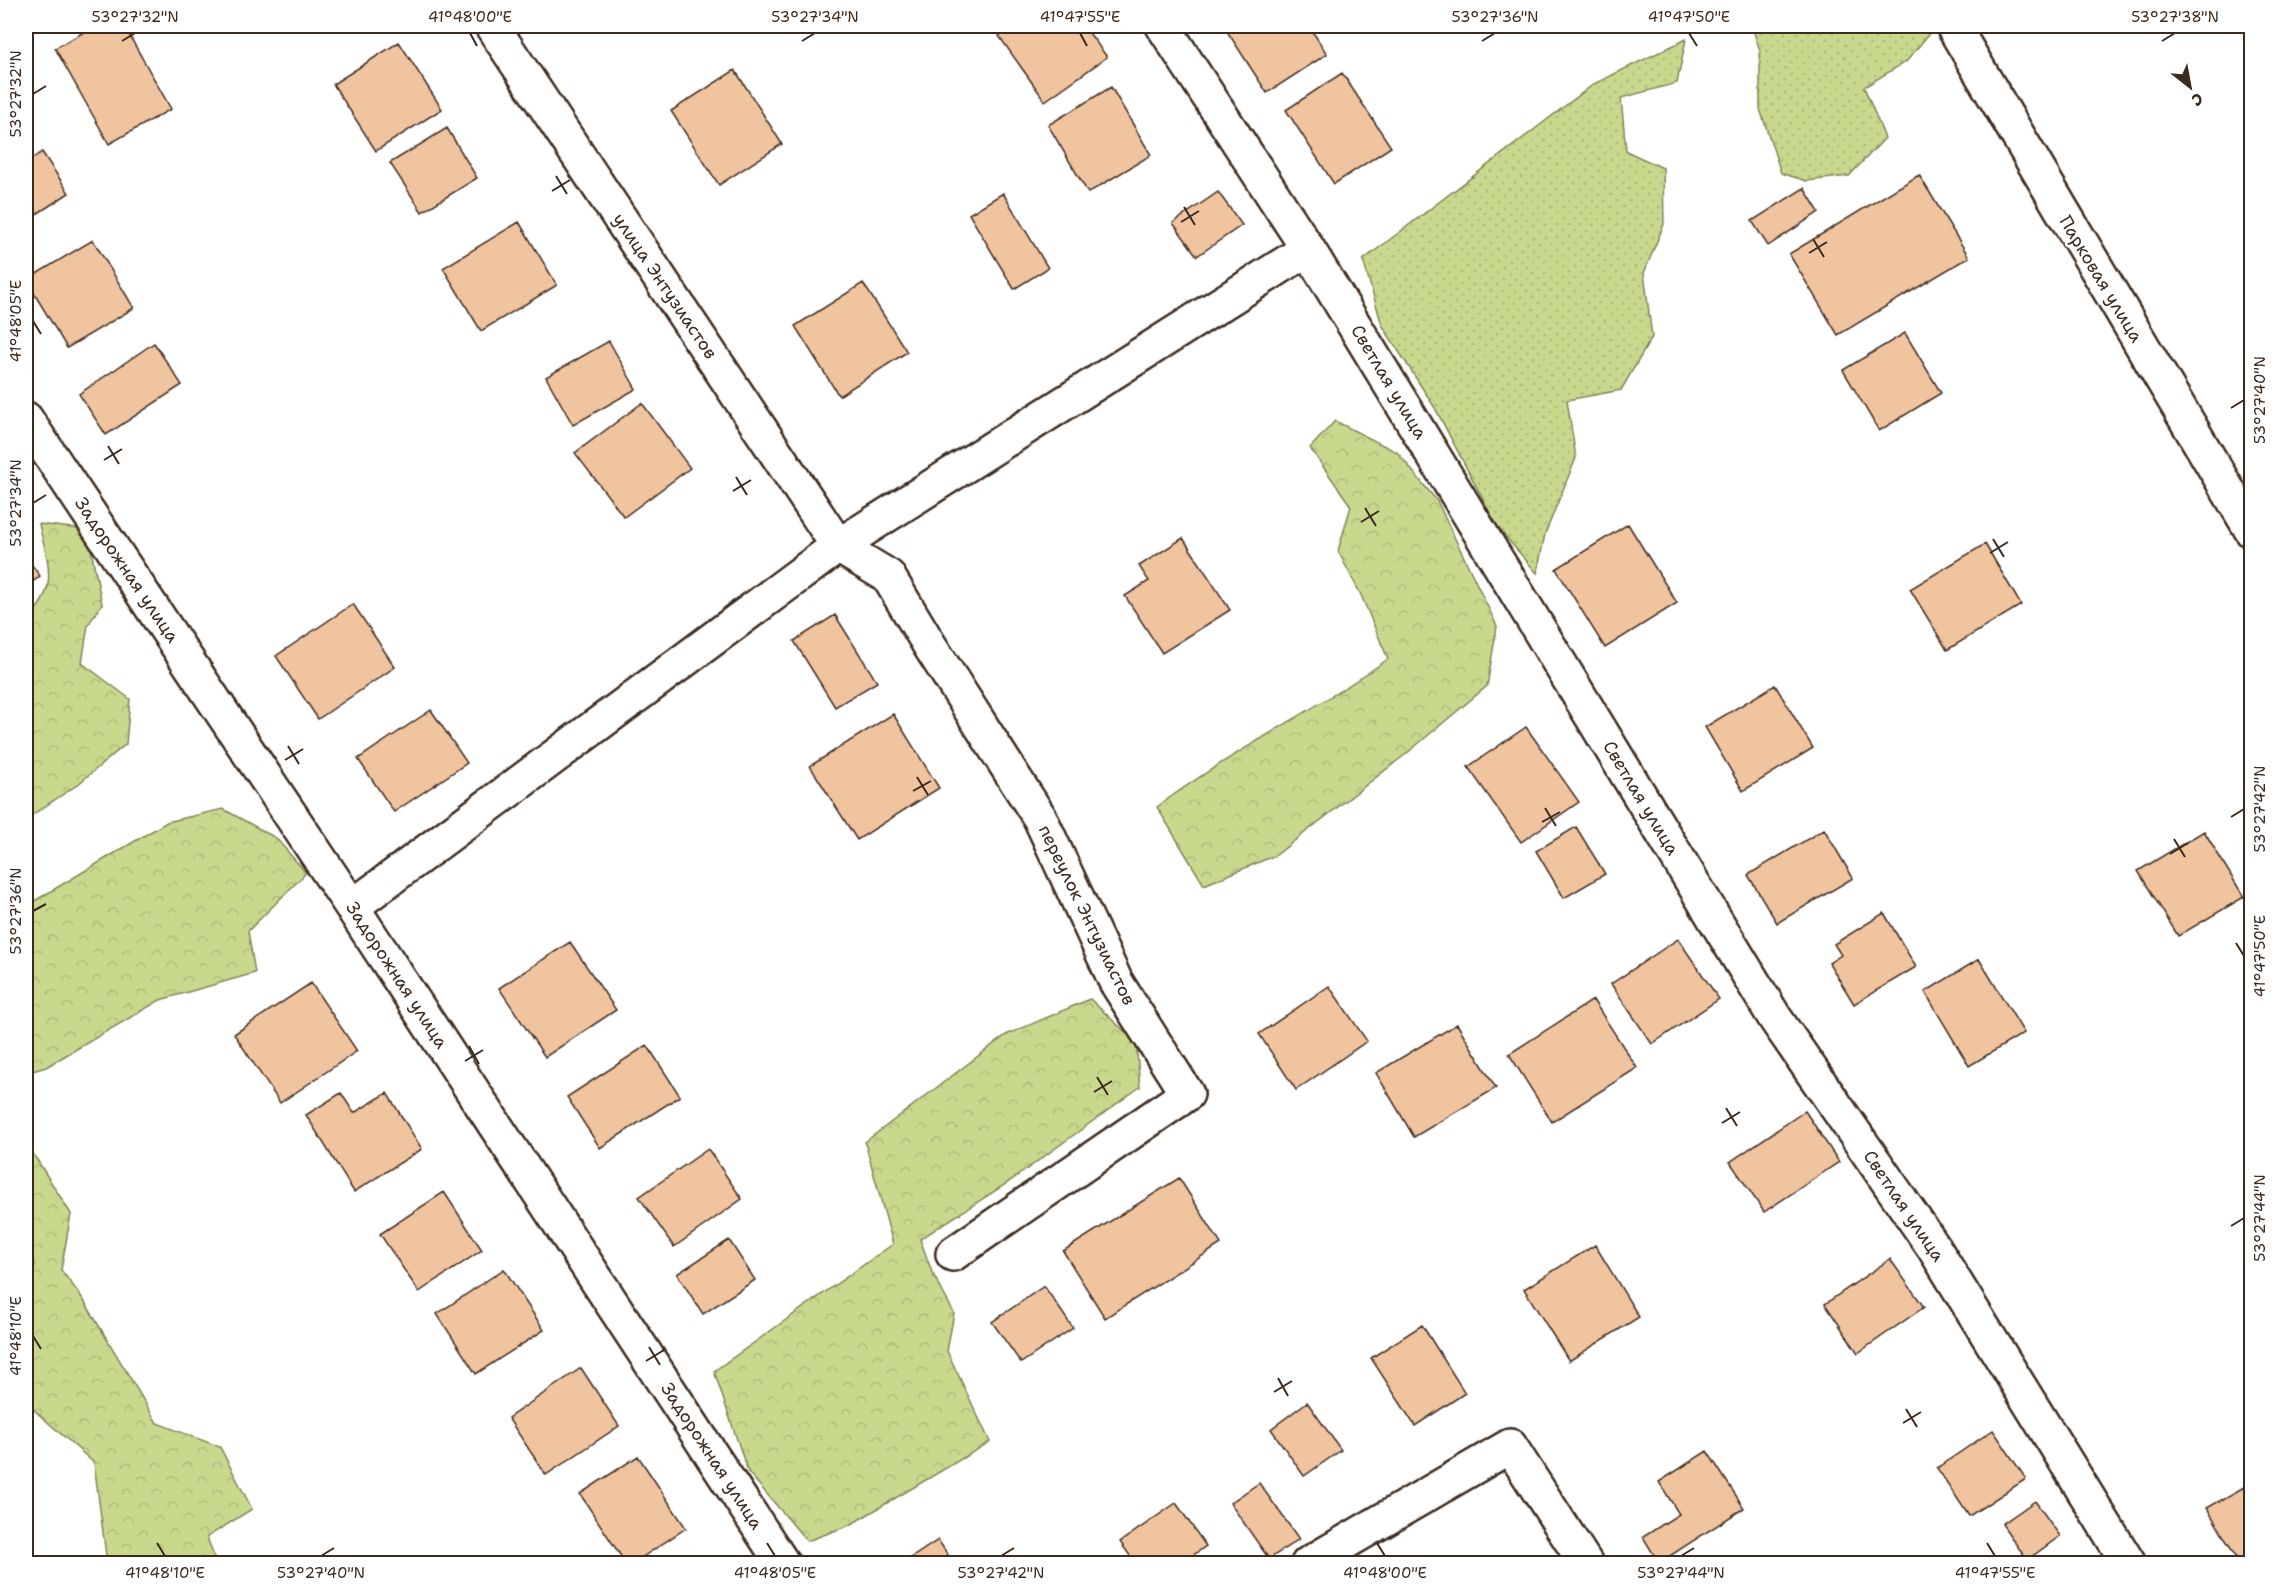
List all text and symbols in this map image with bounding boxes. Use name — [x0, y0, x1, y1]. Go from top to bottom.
text: 53°27'32"N — [91, 7, 179, 27]
text: 41°48'00"E — [428, 7, 512, 27]
text: 53°27'34"N — [771, 7, 859, 27]
text: 41°47'55"E — [1040, 7, 1120, 27]
text: 53°27'36"N — [1451, 7, 1539, 27]
text: 41°47'50"E — [1648, 7, 1730, 27]
text: 53°27'38"N — [2131, 7, 2219, 27]
text: 53°27'32"N — [6, 50, 26, 138]
north arrow — [2160, 57, 2220, 117]
text: С — [2188, 88, 2207, 111]
street label: улица Энтузиастов — [607, 208, 723, 364]
street label: Парковая улица — [2054, 211, 2148, 347]
text: 41°48'05"E — [6, 280, 26, 362]
street label: Светлая улица — [1345, 320, 1433, 444]
text: 53°27'40"N — [2250, 356, 2270, 444]
text: 53°27'34"N — [6, 459, 26, 547]
street label: Задорожная улица — [69, 493, 185, 647]
street label: Светлая улица — [1597, 736, 1685, 860]
text: 53°27'42"N — [2250, 766, 2270, 852]
street label: переулок Энтузиастов — [1033, 821, 1141, 1009]
text: 53°27'36"N — [6, 867, 26, 955]
street label: Задорожная улица — [340, 897, 454, 1053]
text: 41°47'50"E — [2250, 915, 2270, 997]
street label: Светлая улица — [1858, 1145, 1950, 1267]
text: 53°27'44"N — [2250, 1174, 2270, 1262]
text: 41°48'10"E — [6, 1296, 26, 1376]
street label: Задорожная улица — [655, 1378, 769, 1534]
text: 41°48'10"E — [125, 1563, 205, 1583]
text: 53°27'40"N — [277, 1563, 365, 1583]
text: 41°48'05"E — [734, 1563, 816, 1583]
text: 53°27'42"N — [958, 1563, 1044, 1583]
text: 41°48'00"E — [1343, 1563, 1427, 1583]
text: 53°27'44"N — [1637, 1563, 1725, 1583]
text: 41°47'55"E — [1955, 1563, 2035, 1583]

